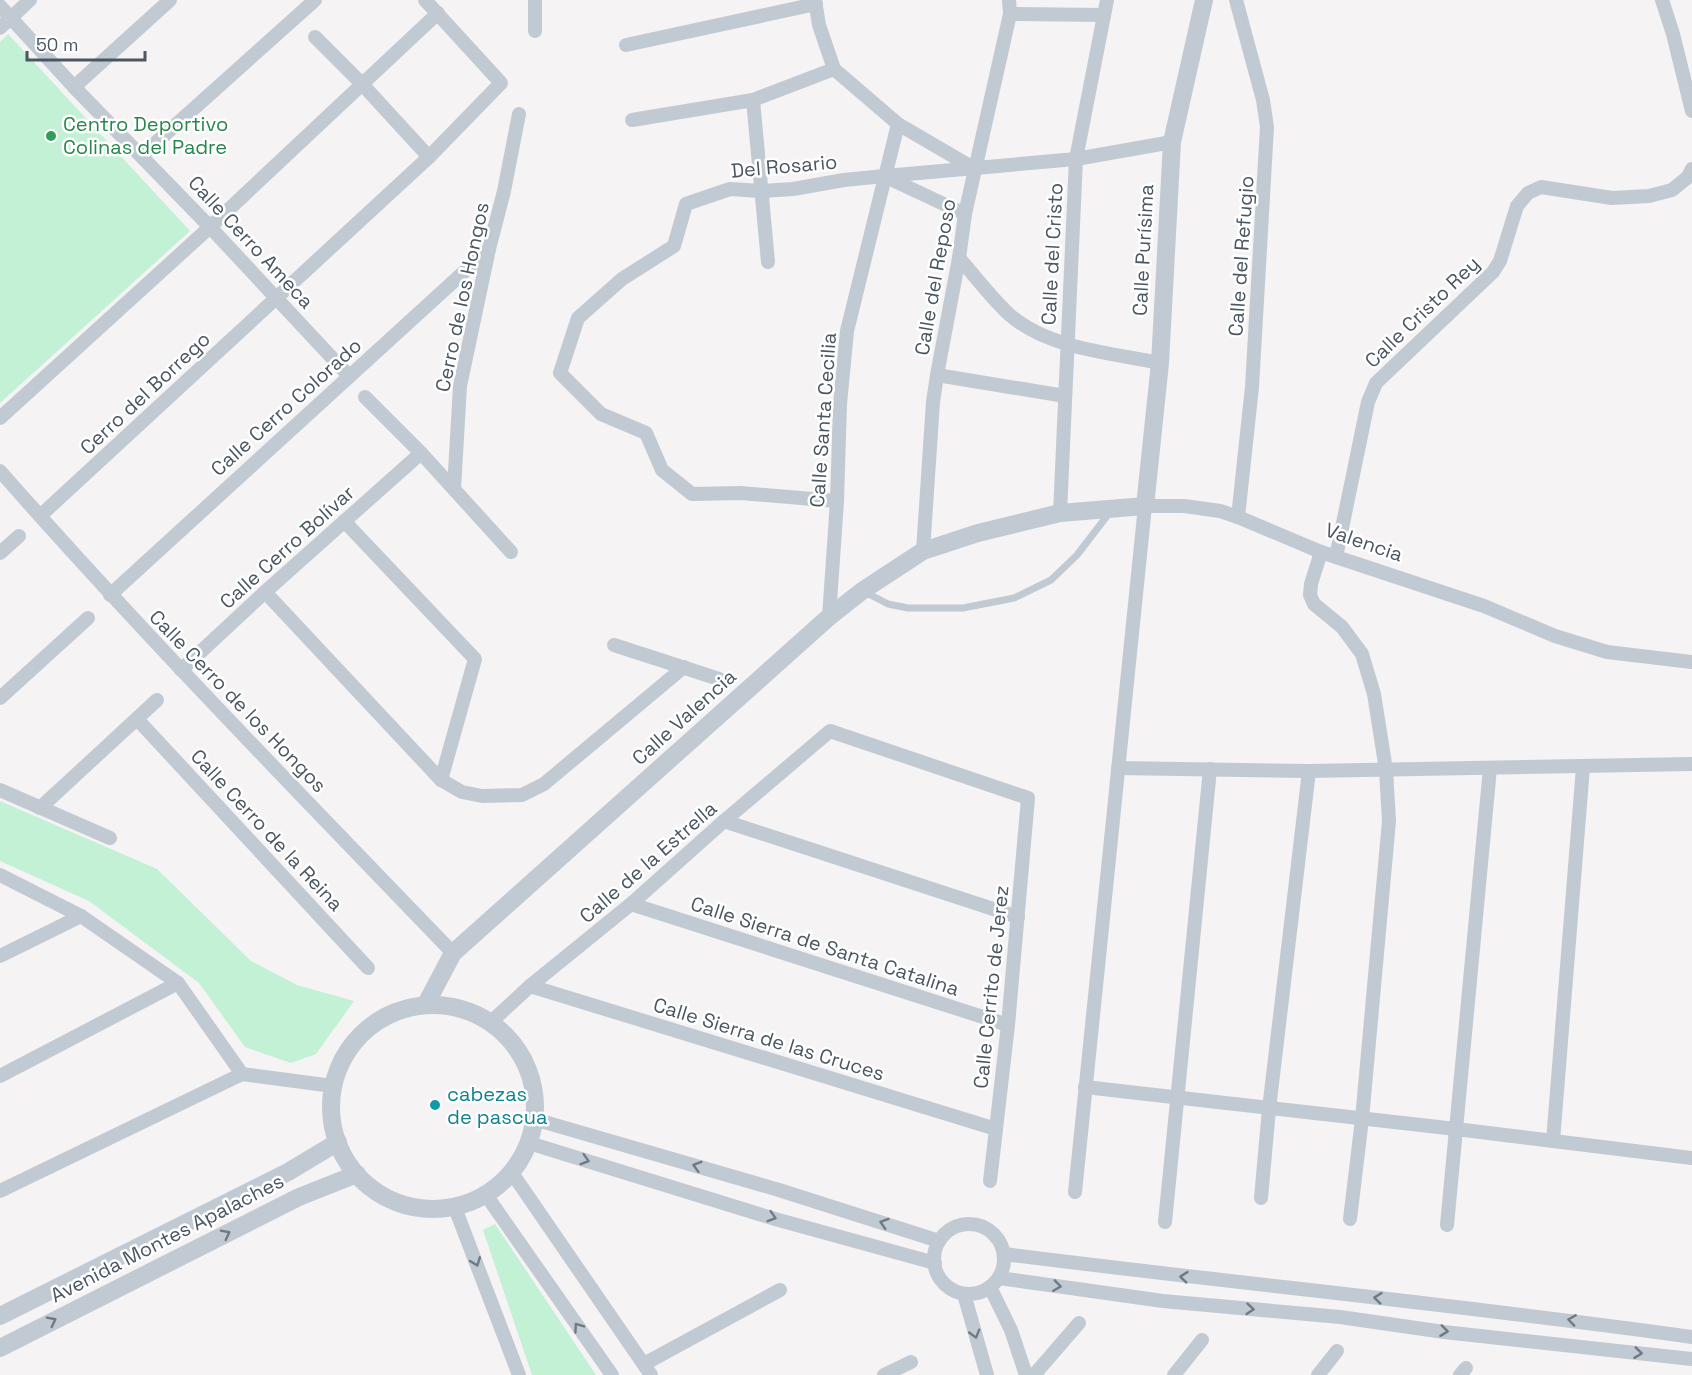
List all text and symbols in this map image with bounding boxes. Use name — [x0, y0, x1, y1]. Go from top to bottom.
scale bar — [27, 24, 146, 62]
text: 50 m — [36, 33, 78, 56]
place label: Centro Deportivo Colinas del Padre — [63, 111, 228, 160]
marker: Centro Deportivo Colinas del Padre — [44, 129, 58, 143]
street label: Del Rosario — [730, 148, 838, 184]
street label: Calle Cerro Ameca — [183, 170, 319, 314]
street label: Calle del Refugio — [1222, 175, 1260, 337]
street label: Calle del Cristo — [1035, 182, 1069, 326]
street label: Calle Purísima — [1127, 183, 1159, 317]
street label: Calle del Reposo — [908, 197, 962, 357]
street label: Cerro de los Hongos — [429, 200, 495, 394]
street label: Calle Cristo Rey — [1359, 251, 1485, 373]
street label: Cerro del Borrego — [74, 326, 216, 460]
street label: Calle Cerro Colorado — [205, 332, 367, 482]
street label: Calle Santa Cecilia — [804, 332, 842, 508]
street label: Calle Cerro Bolívar — [214, 479, 360, 615]
street label: Valencia — [1322, 517, 1406, 567]
street label: Calle Cerro de los Hongos — [144, 604, 332, 798]
street label: Calle Valencia — [626, 663, 742, 771]
street label: Calle Cerro de la Reina — [185, 743, 349, 917]
street label: Calle de la Estrella — [574, 795, 722, 929]
street label: Calle Cerrito de Jerez — [967, 884, 1015, 1090]
street label: Calle Sierra de Santa Catalina — [687, 890, 963, 1002]
street label: Calle Sierra de las Cruces — [650, 991, 888, 1087]
place label: cabezas de pascua — [447, 1081, 547, 1130]
marker: cabezas de pascua — [428, 1098, 442, 1112]
one-way arrow — [579, 1153, 590, 1165]
one-way arrow — [692, 1161, 703, 1173]
street label: Avenida Montes Apalaches — [46, 1168, 288, 1308]
one-way arrow — [766, 1210, 776, 1222]
one-way arrow — [879, 1218, 890, 1230]
one-way arrow — [220, 1229, 231, 1241]
one-way arrow — [469, 1256, 481, 1267]
one-way arrow — [1180, 1271, 1189, 1283]
one-way arrow — [1052, 1279, 1061, 1291]
one-way arrow — [1373, 1292, 1382, 1305]
one-way arrow — [1246, 1302, 1255, 1315]
one-way arrow — [1567, 1314, 1576, 1326]
one-way arrow — [46, 1317, 57, 1328]
one-way arrow — [574, 1323, 585, 1334]
one-way arrow — [1439, 1325, 1448, 1337]
one-way arrow — [968, 1329, 981, 1339]
one-way arrow — [1633, 1346, 1642, 1358]

